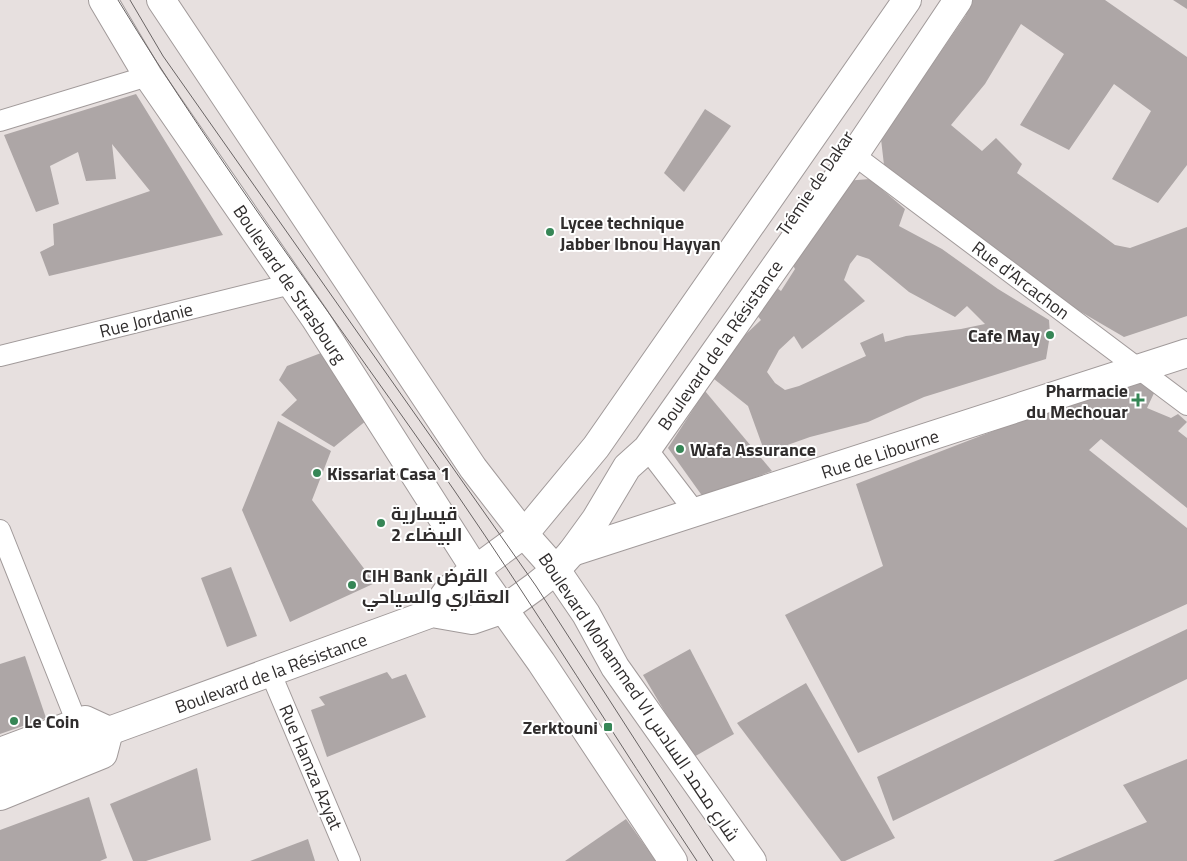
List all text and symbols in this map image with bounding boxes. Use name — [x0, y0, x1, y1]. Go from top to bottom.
street label: Trémie de Dakar — [770, 125, 860, 241]
street label: Boulevard de Strasbourg — [227, 199, 353, 369]
place label: Lycee technique Jabber Ibnou Hayyan — [560, 209, 721, 257]
marker: Lycee technique Jabber Ibnou Hayyan — [544, 226, 556, 238]
street label: Rue d'Arcachon — [966, 234, 1076, 326]
street label: Boulevard de la Résistance — [651, 254, 789, 436]
street label: Rue Jordanie — [96, 295, 196, 345]
place label: Cafe May — [968, 322, 1040, 349]
marker: Cafe May — [1044, 329, 1056, 341]
place label: Pharmacie du Mechouar — [1026, 377, 1128, 425]
marker: Pharmacie du Mechouar — [1132, 394, 1144, 406]
street label: Rue de Libourne — [818, 422, 942, 486]
place label: Wafa Assurance — [690, 436, 816, 463]
marker: Wafa Assurance — [674, 443, 686, 455]
place label: Kissariat Casa 1 — [327, 460, 450, 487]
marker: Kissariat Casa 1 — [311, 467, 323, 479]
place label: قيسارية البيضاء 2 — [391, 500, 462, 548]
marker: قيسارية البيضاء 2 — [375, 517, 387, 529]
street label: Boulevard Mohammed VI شارع محمد السادس — [532, 547, 746, 847]
place label: CIH Bank القرض العقاري والسياحي — [362, 562, 510, 612]
marker: CIH Bank القرض العقاري والسياحي — [346, 579, 358, 591]
street label: Boulevard de la Résistance — [171, 626, 371, 720]
street label: Rue Hamza Azyat — [272, 700, 350, 834]
place label: Le Coin — [24, 708, 79, 735]
place label: Zerktouni — [523, 714, 598, 741]
marker: Le Coin — [8, 715, 20, 727]
marker: Zerktouni — [602, 721, 614, 733]

